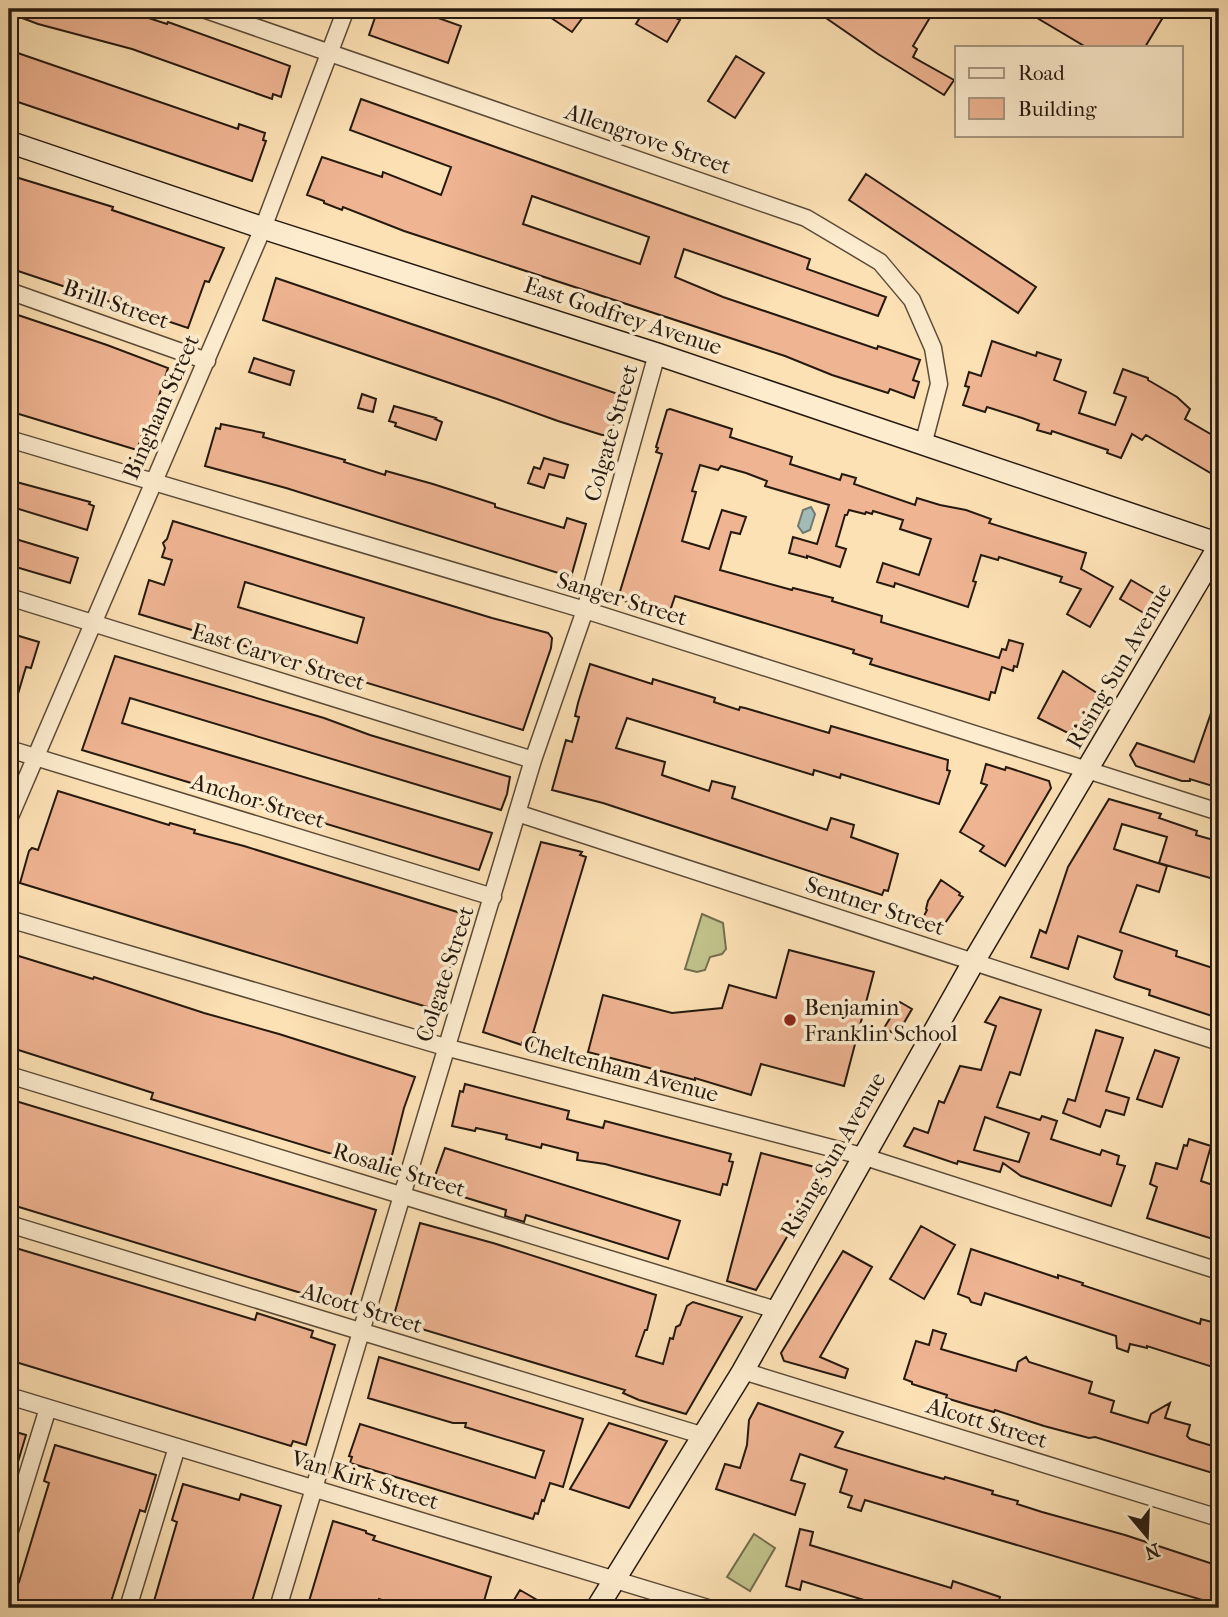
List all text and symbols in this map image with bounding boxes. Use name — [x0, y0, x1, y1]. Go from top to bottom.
legend — [955, 46, 1182, 136]
text: Road — [1018, 61, 1065, 85]
text: Building — [1018, 97, 1097, 121]
street label: Allengrove Street — [561, 98, 734, 180]
street label: East Godfrey Avenue — [521, 271, 725, 361]
street label: Brill Street — [60, 273, 172, 335]
street label: Bingham Street — [117, 330, 205, 484]
street label: Colgate Street — [579, 361, 643, 505]
street label: Sanger Street — [554, 566, 690, 632]
street label: Rising Sun Avenue — [1061, 578, 1177, 754]
street label: East Carver Street — [188, 618, 368, 696]
street label: Anchor Street — [187, 768, 328, 834]
street label: Sentner Street — [802, 871, 948, 941]
street label: Colgate Street — [410, 903, 480, 1045]
place label: Benjamin Franklin School — [804, 994, 958, 1047]
marker: Benjamin Franklin School — [782, 1012, 798, 1028]
street label: Cheltenham Avenue — [521, 1030, 721, 1108]
street label: Rising Sun Avenue — [775, 1067, 891, 1243]
street label: Rosalie Street — [329, 1137, 469, 1203]
street label: Alcott Street — [297, 1277, 426, 1339]
street label: Alcott Street — [922, 1392, 1051, 1454]
street label: Van Kirk Street — [287, 1444, 442, 1515]
north arrow — [1112, 1502, 1182, 1572]
text: N — [1141, 1538, 1163, 1564]

